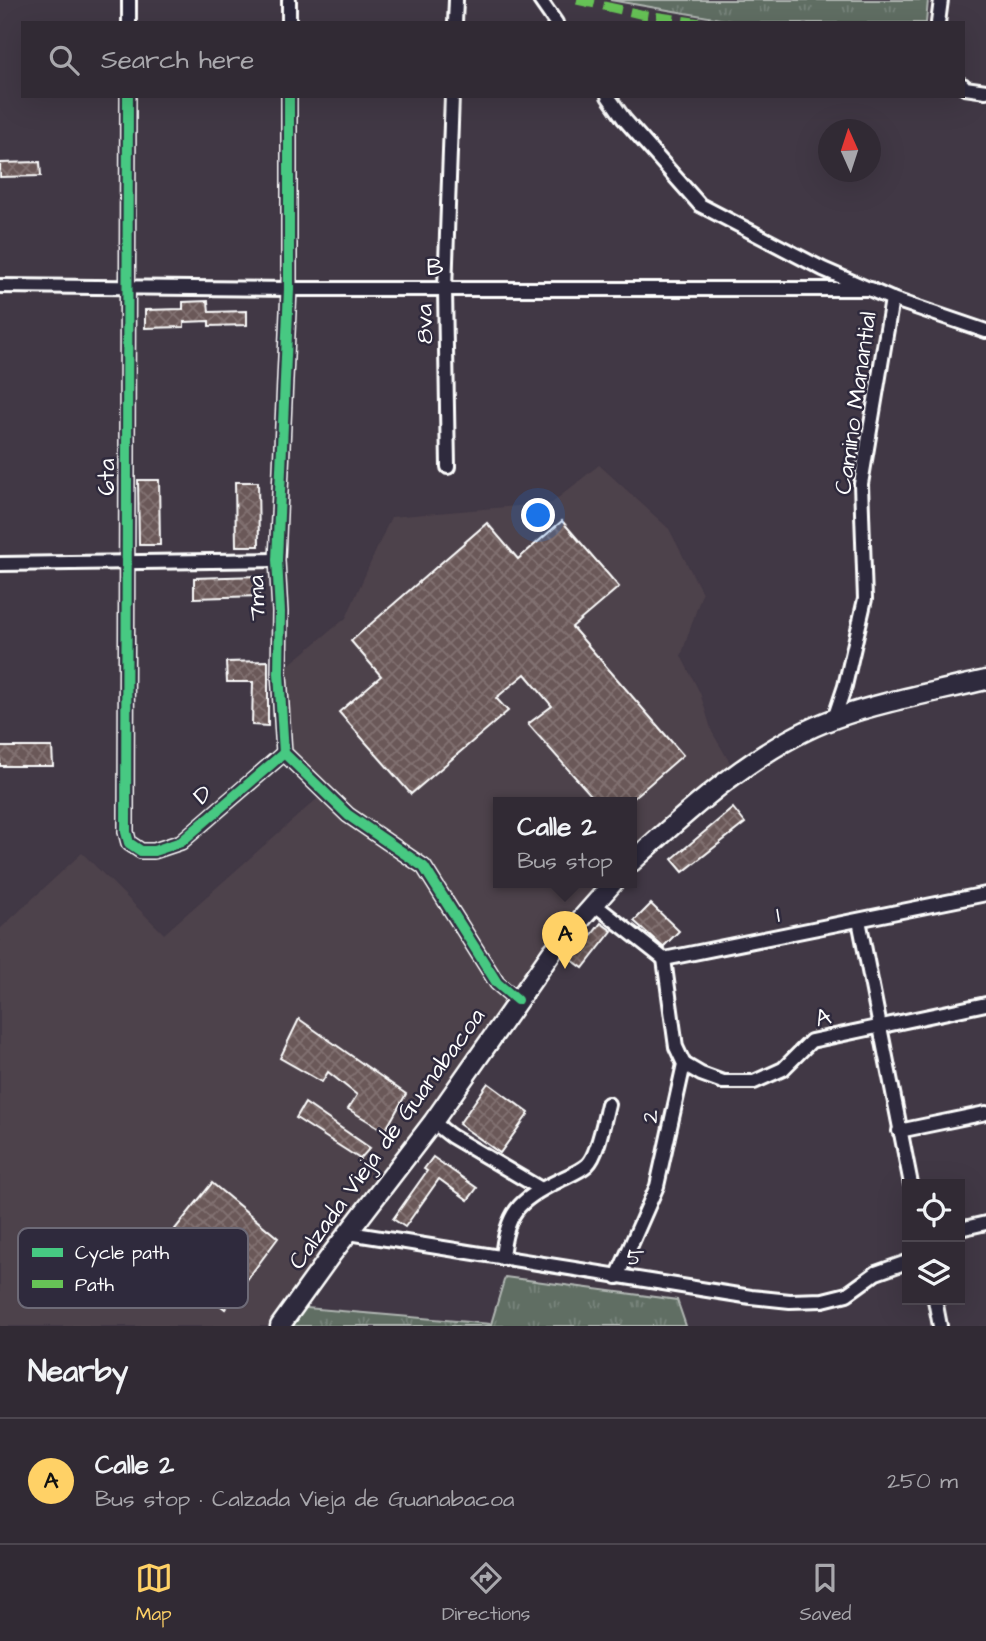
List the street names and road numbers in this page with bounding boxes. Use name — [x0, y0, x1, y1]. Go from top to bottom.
street label: B — [426, 251, 444, 285]
street label: 8va — [408, 304, 442, 344]
street label: Camino Manantial — [826, 309, 886, 497]
street label: 6ta — [90, 459, 124, 495]
street label: 7ma — [239, 575, 275, 621]
street label: D — [186, 777, 220, 813]
street label: 1 — [773, 898, 783, 932]
street label: A — [811, 1000, 835, 1036]
street label: Calzada Vieja de Guanabacoa — [280, 1001, 494, 1277]
street label: 2 — [633, 1105, 669, 1127]
street label: 5 — [624, 1240, 646, 1276]

